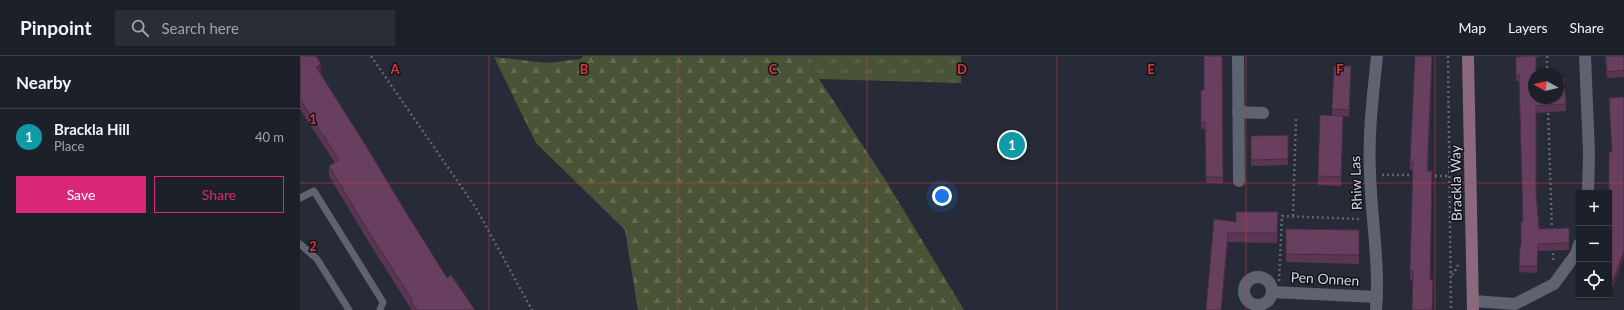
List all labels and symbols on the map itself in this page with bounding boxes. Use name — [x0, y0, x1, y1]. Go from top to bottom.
text: A — [389, 61, 400, 77]
text: B — [580, 61, 589, 77]
text: C — [769, 61, 778, 77]
text: D — [957, 61, 967, 77]
text: E — [1147, 61, 1155, 77]
text: F — [1336, 61, 1344, 77]
north arrow — [1528, 68, 1564, 104]
text: 1 — [309, 111, 317, 127]
pin: 1 — [999, 130, 1025, 160]
street label: Brackla Way — [1446, 144, 1465, 221]
street label: Rhiw Las — [1346, 156, 1365, 210]
your location — [932, 186, 952, 206]
text: 2 — [309, 238, 317, 254]
street label: Pen Onnen — [1290, 268, 1360, 289]

